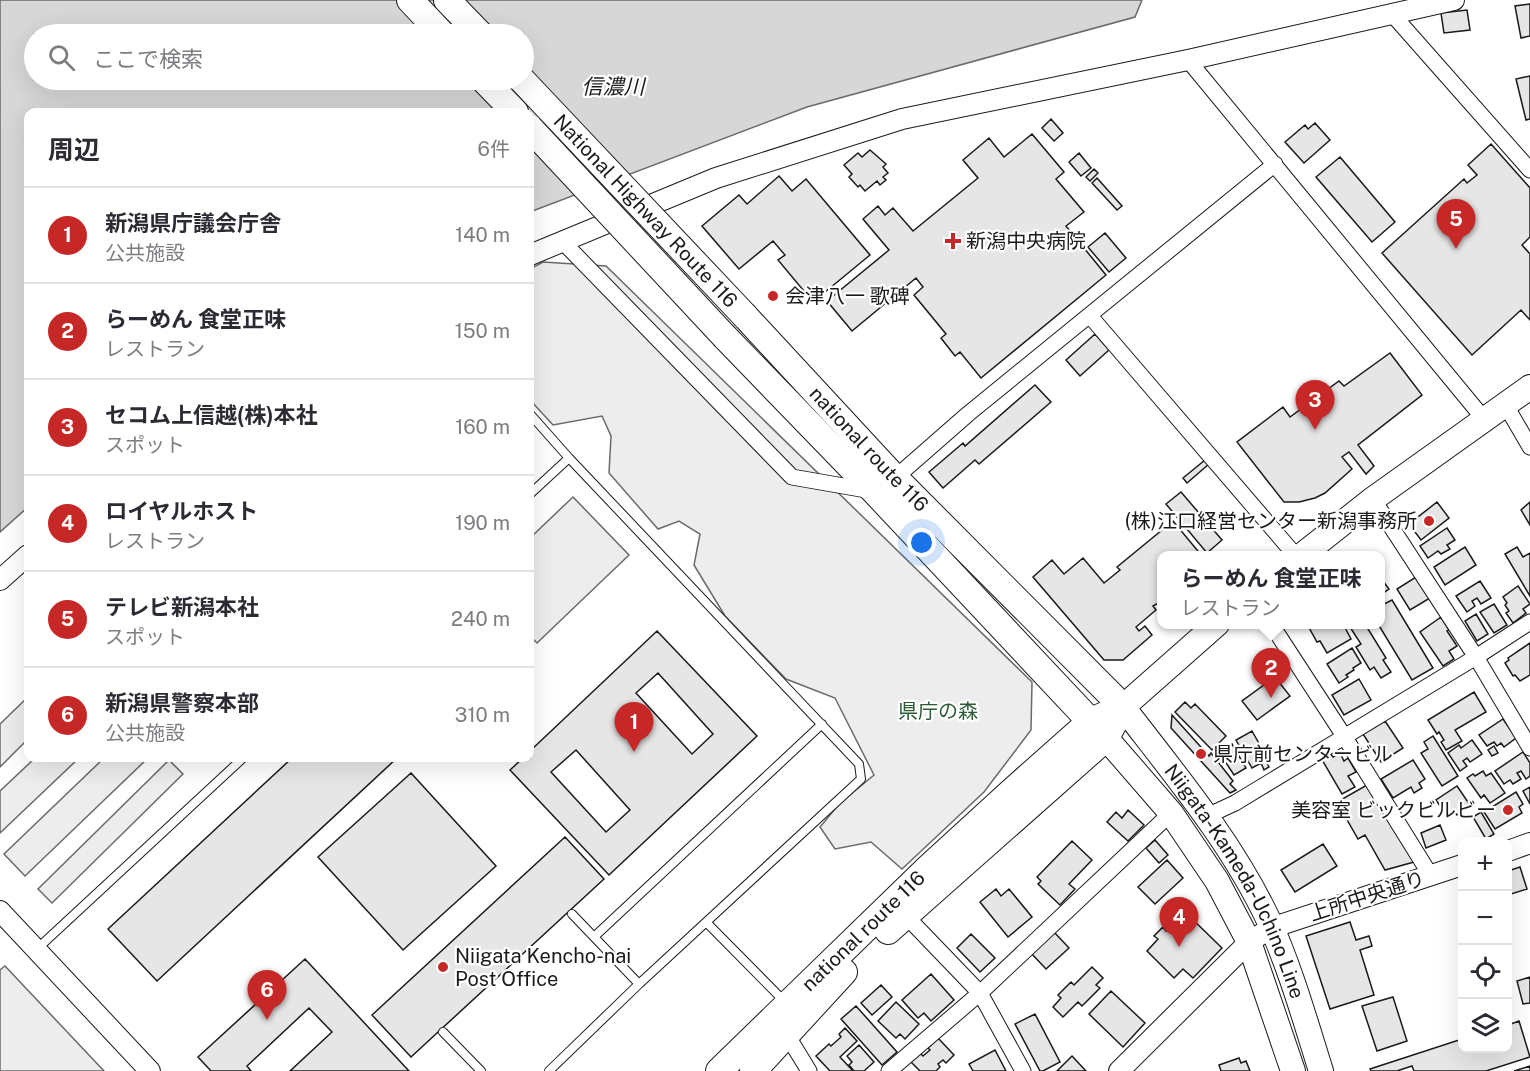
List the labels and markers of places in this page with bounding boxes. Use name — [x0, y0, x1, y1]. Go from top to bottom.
pin: 5 — [1436, 200, 1476, 249]
place label: 新潟中央病院 — [966, 229, 1086, 253]
marker: 新潟中央病院 — [944, 232, 962, 250]
place label: 会津八一 歌碑 — [785, 284, 910, 308]
marker: 会津八一 歌碑 — [766, 289, 780, 303]
pin: 3 — [1296, 380, 1334, 430]
place label: (株)江口経営センター新潟事務所 — [1125, 509, 1417, 533]
marker: (株)江口経営センター新潟事務所 — [1422, 514, 1436, 528]
pin: 2 — [1252, 648, 1290, 698]
pin: 1 — [614, 702, 654, 752]
place label: 県庁前センタービル — [1213, 742, 1393, 766]
marker: 県庁前センタービル — [1194, 747, 1208, 761]
place label: 美容室 ビックビルビー — [1291, 798, 1496, 822]
marker: 美容室 ビックビルビー — [1501, 803, 1515, 817]
pin: 4 — [1160, 898, 1198, 947]
place label: Niigata Kencho-nai Post Office — [455, 944, 631, 991]
marker: Niigata Kencho-nai Post Office — [436, 960, 450, 974]
pin: 6 — [248, 970, 286, 1020]

